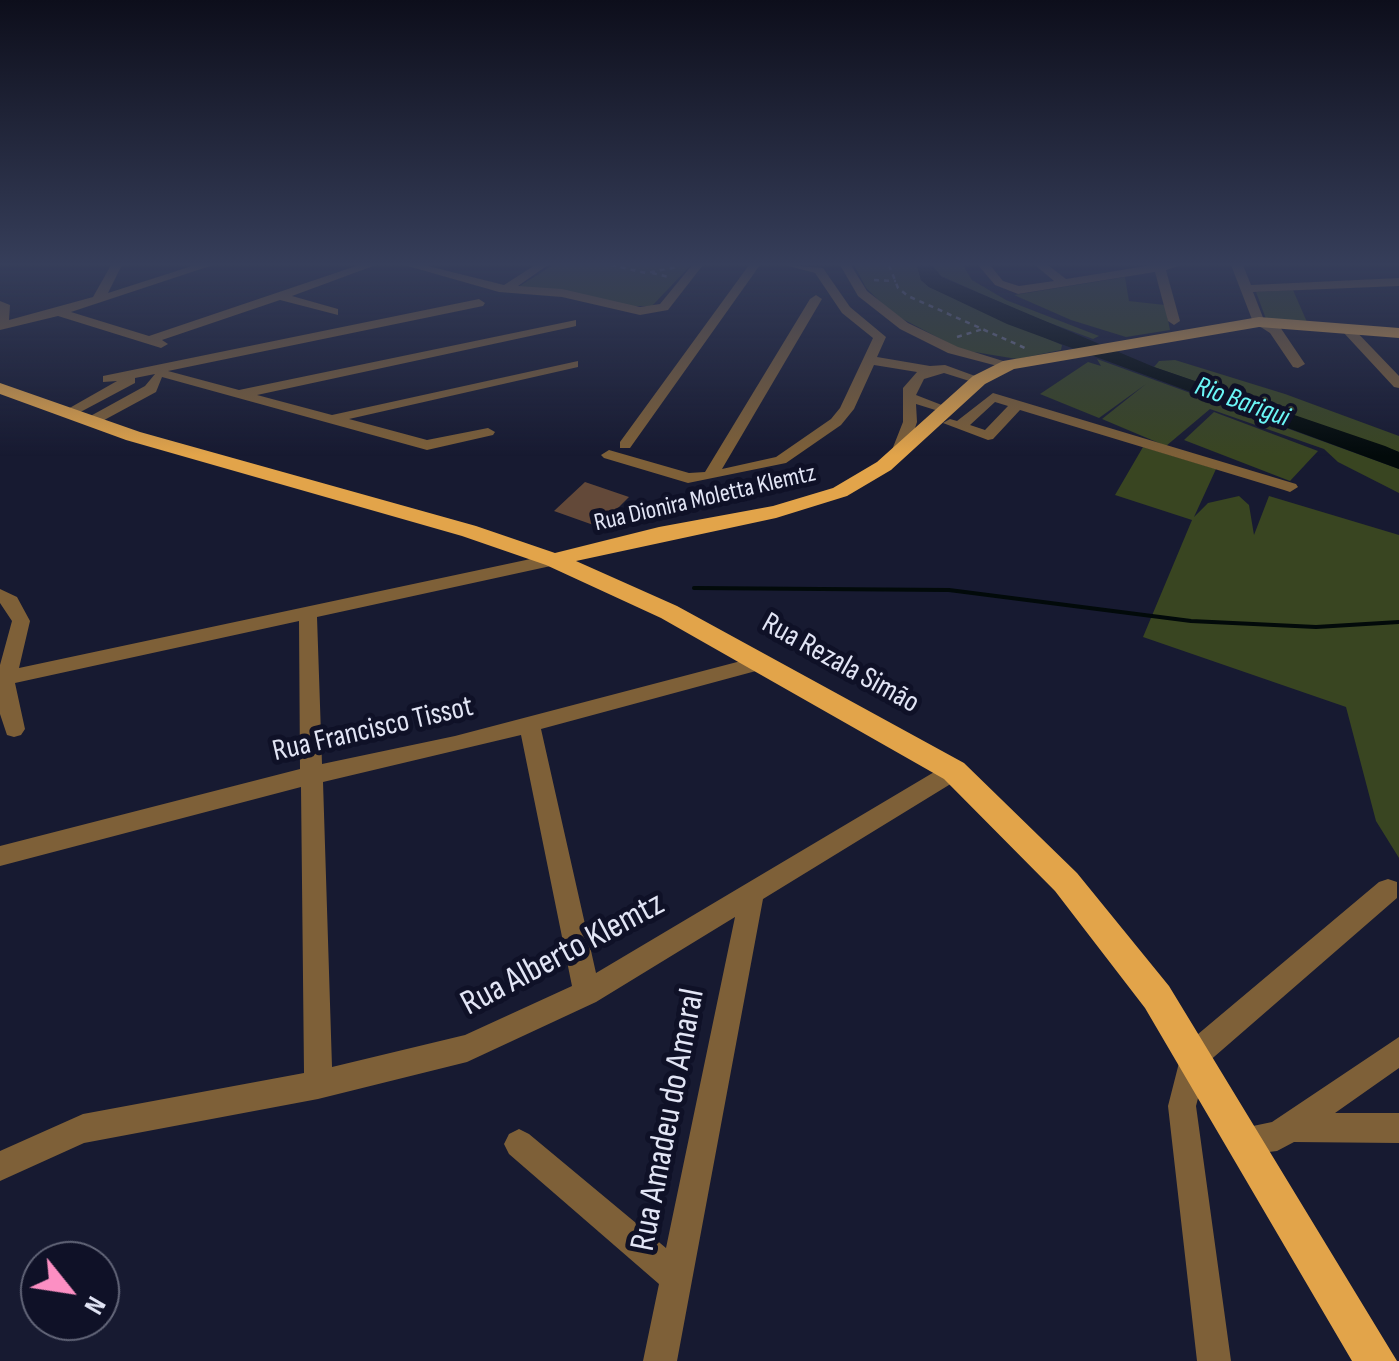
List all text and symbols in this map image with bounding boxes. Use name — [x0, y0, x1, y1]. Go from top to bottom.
water label: Rio Barigui — [1190, 370, 1294, 436]
street label: Rua Dionira Moletta Klemtz — [591, 459, 819, 539]
street label: Rua Rezala Simão — [755, 606, 925, 722]
street label: Rua Francisco Tissot — [269, 689, 477, 771]
street label: Rua Alberto Klemtz — [454, 884, 672, 1026]
street label: Rua Amadeu do Amaral — [623, 985, 715, 1255]
north arrow — [20, 1241, 120, 1341]
text: N — [77, 1291, 113, 1320]

